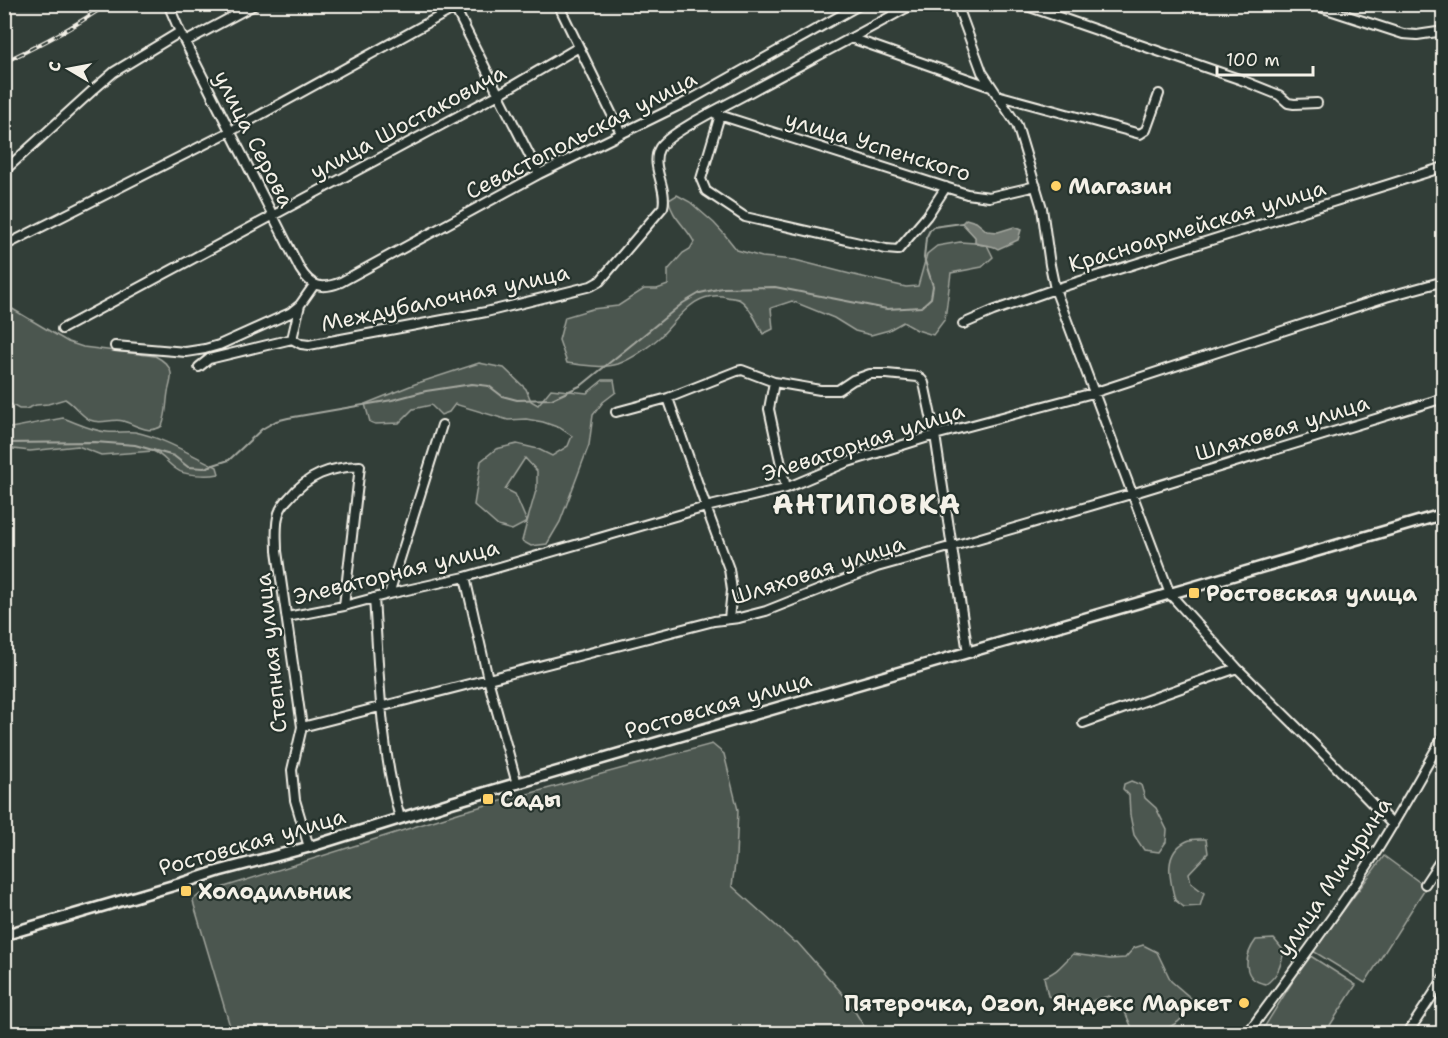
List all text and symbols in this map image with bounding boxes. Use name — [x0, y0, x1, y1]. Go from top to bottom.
north arrow — [39, 39, 99, 99]
scale bar — [1217, 39, 1313, 77]
text: 100 m — [1226, 48, 1280, 72]
street label: улица Шостаковича — [305, 58, 511, 186]
text: С — [44, 60, 66, 73]
street label: Севастопольская улица — [460, 64, 702, 206]
street label: улица Серова — [207, 65, 301, 213]
street label: улица Успенского — [782, 104, 974, 188]
place label: Магазин — [1068, 172, 1172, 201]
street label: Красноармейская улица — [1065, 173, 1329, 279]
marker: Магазин — [1049, 179, 1063, 193]
street label: Междубалочная улица — [318, 257, 572, 339]
street label: Шляховая улица — [1191, 388, 1373, 468]
street label: Элеваторная улица — [758, 395, 968, 488]
district label: АНТИПОВКА — [772, 485, 962, 523]
street label: Шляховая улица — [728, 528, 909, 612]
street label: Элеваторная улица — [290, 532, 502, 612]
street label: Степная улица — [248, 571, 294, 734]
place label: Ростовская улица — [1206, 579, 1417, 608]
marker: Ростовская улица — [1187, 586, 1201, 600]
street label: Ростовская улица — [621, 664, 815, 746]
place label: Сады — [500, 785, 561, 814]
street label: улица Мичурина — [1270, 791, 1398, 963]
marker: Сады — [481, 792, 495, 806]
street label: Ростовская улица — [155, 801, 349, 883]
place label: Холодильник — [198, 877, 352, 906]
marker: Холодильник — [179, 884, 193, 898]
place label: Пятерочка, Ozon, Яндекс Маркет — [844, 989, 1233, 1018]
marker: Пятерочка, Ozon, Яндекс Маркет — [1237, 996, 1251, 1010]

